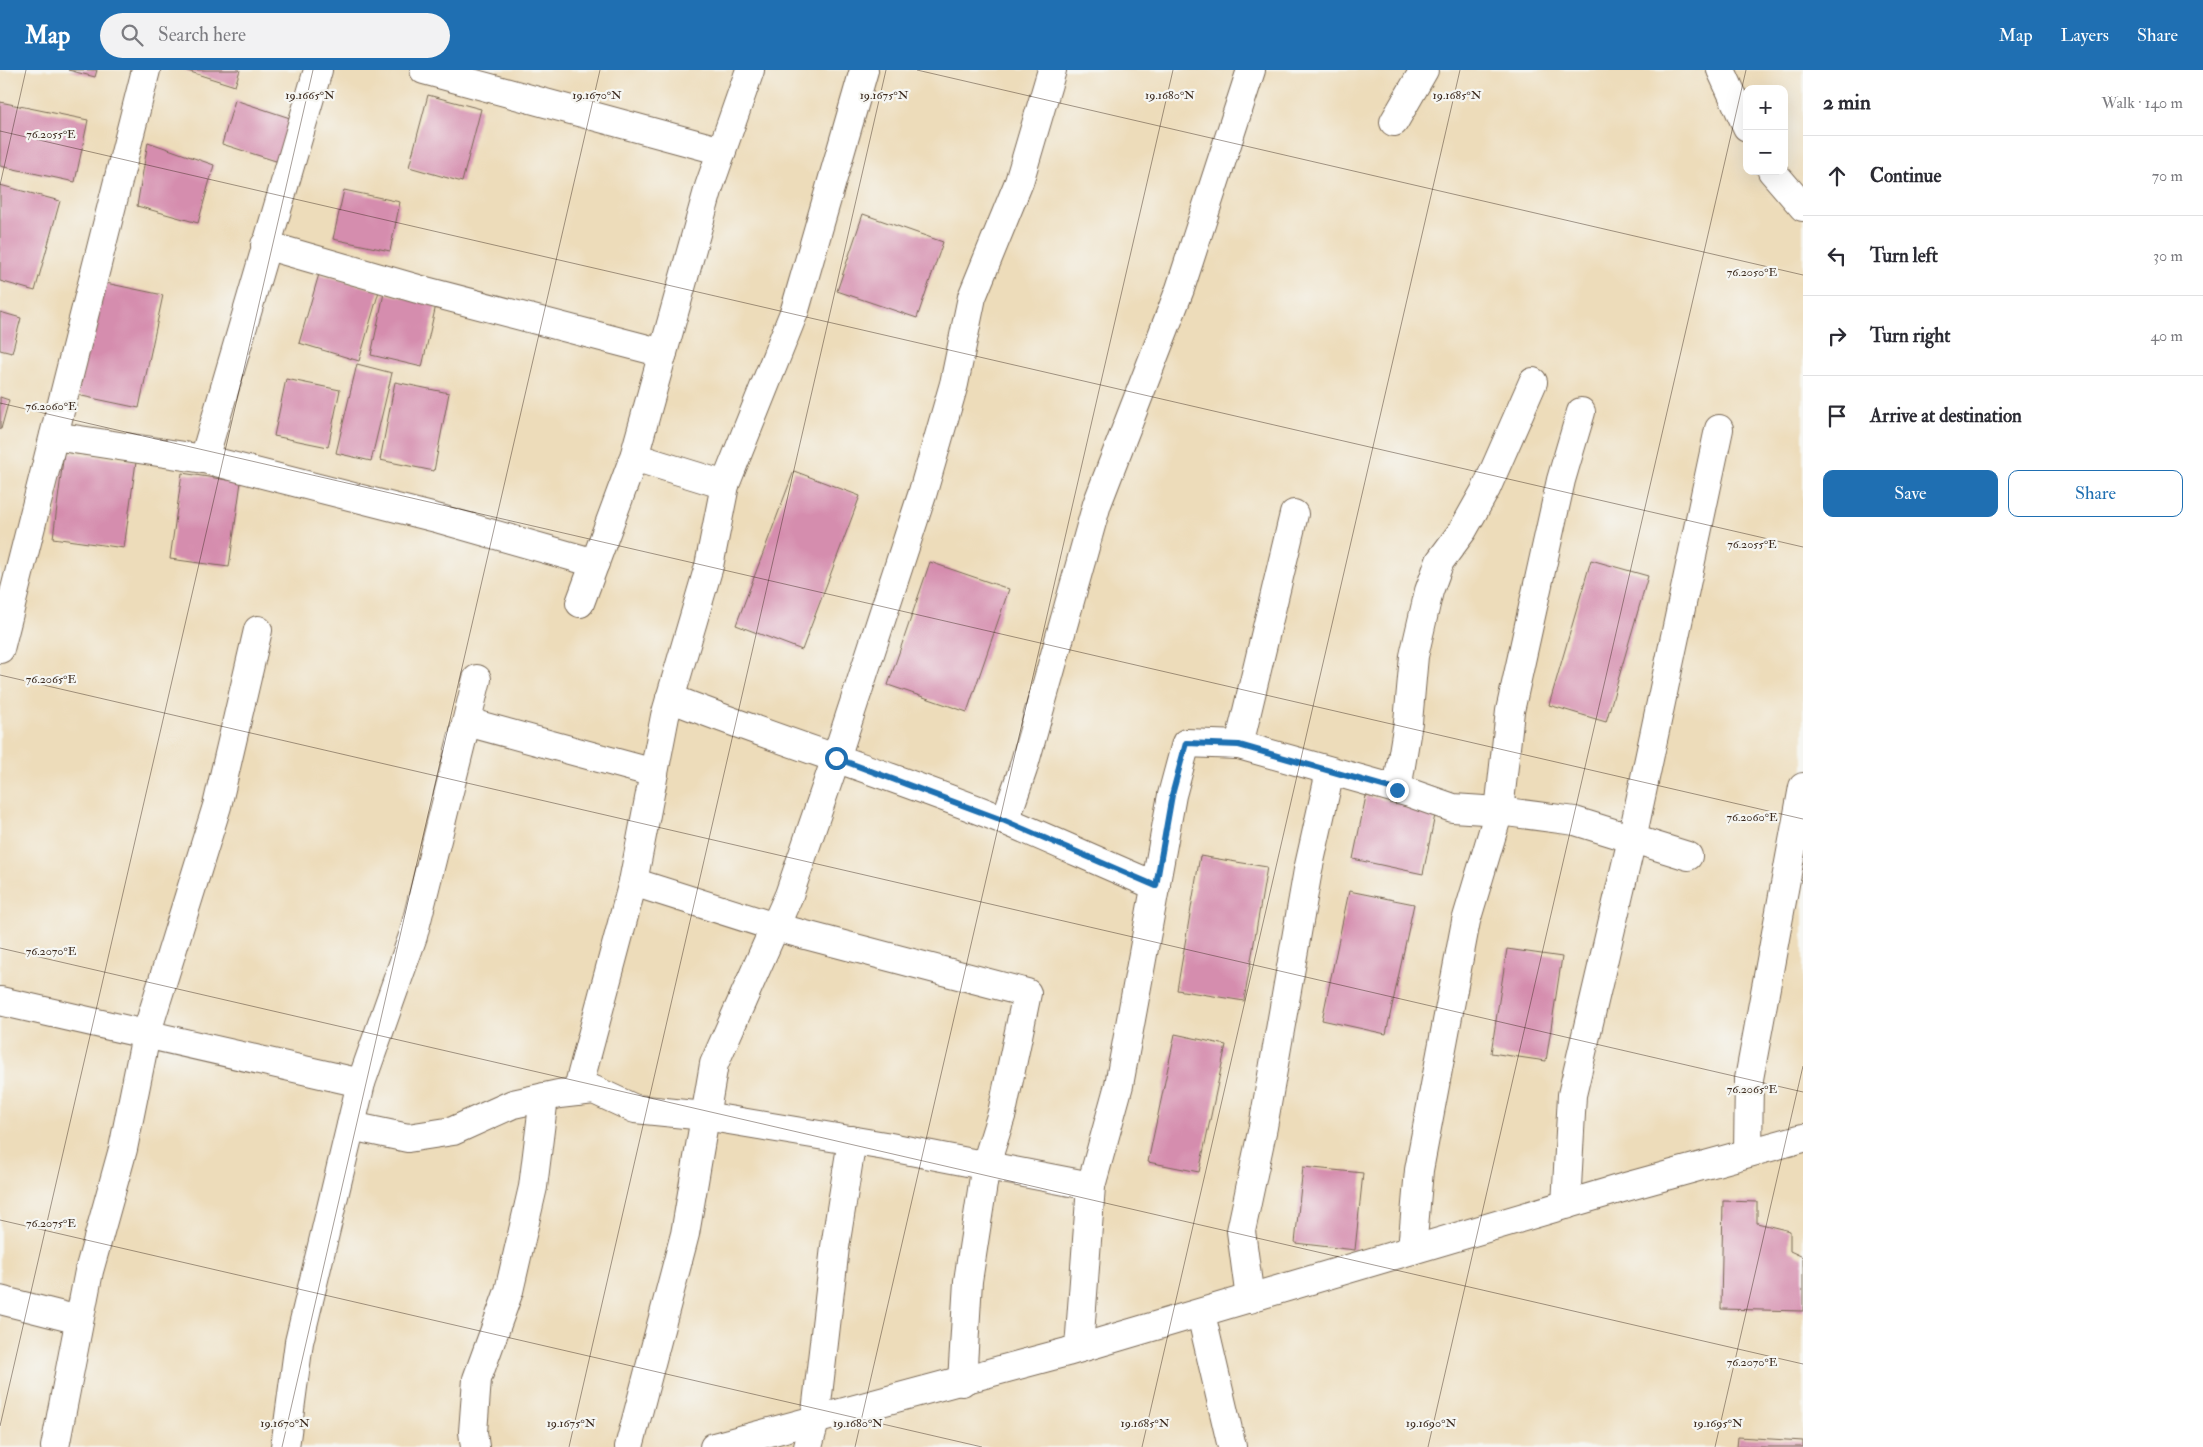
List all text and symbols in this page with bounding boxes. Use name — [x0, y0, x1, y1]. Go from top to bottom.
search box — [100, 13, 450, 58]
text: Map — [25, 20, 70, 51]
icon: search — [118, 21, 146, 49]
text: Search here — [158, 23, 246, 47]
text: Map — [1999, 24, 2033, 47]
text: Layers — [2061, 24, 2109, 47]
text: Share — [2137, 24, 2178, 47]
map controls — [1743, 85, 1788, 175]
button: + — [1743, 85, 1788, 130]
text: 19.1665°N — [285, 88, 335, 103]
text: 19.1670°N — [572, 88, 622, 103]
text: 19.1675°N — [860, 88, 909, 103]
text: 19.1680°N — [1145, 88, 1195, 103]
text: 19.1685°N — [1433, 88, 1482, 103]
text: 2 min — [1823, 89, 1871, 116]
text: Walk · 140 m — [2102, 93, 2183, 113]
text: 76.2055°E — [26, 127, 76, 142]
button: − — [1743, 130, 1788, 175]
icon: ahead — [1823, 162, 1851, 190]
text: Continue — [1870, 164, 1941, 188]
text: 70 m — [2152, 166, 2183, 186]
icon: left — [1823, 242, 1851, 270]
text: Turn left — [1870, 244, 1938, 268]
text: 30 m — [2153, 246, 2183, 266]
text: 76.2050°E — [1727, 265, 1778, 280]
icon: right — [1823, 322, 1851, 350]
text: Turn right — [1870, 324, 1950, 348]
text: 40 m — [2150, 326, 2183, 346]
text: 76.2060°E — [25, 399, 77, 414]
icon: arrive — [1823, 402, 1851, 430]
text: Arrive at destination — [1870, 404, 2022, 428]
button: Save — [1823, 470, 1998, 517]
button: Share — [2008, 470, 2183, 517]
text: 76.2055°E — [1727, 537, 1777, 552]
text: 76.2065°E — [26, 672, 77, 687]
route start — [825, 747, 848, 770]
route end — [1386, 779, 1409, 802]
text: 76.2060°E — [1726, 810, 1778, 825]
text: 76.2070°E — [26, 944, 77, 959]
text: 76.2065°E — [1727, 1082, 1778, 1097]
text: 76.2075°E — [26, 1216, 76, 1231]
text: 76.2070°E — [1727, 1355, 1778, 1370]
text: 19.1670°N — [260, 1416, 310, 1431]
text: 19.1675°N — [547, 1416, 596, 1431]
text: 19.1680°N — [833, 1416, 883, 1431]
text: 19.1685°N — [1121, 1416, 1170, 1431]
text: 19.1690°N — [1406, 1416, 1456, 1431]
text: 19.1695°N — [1693, 1416, 1743, 1431]

